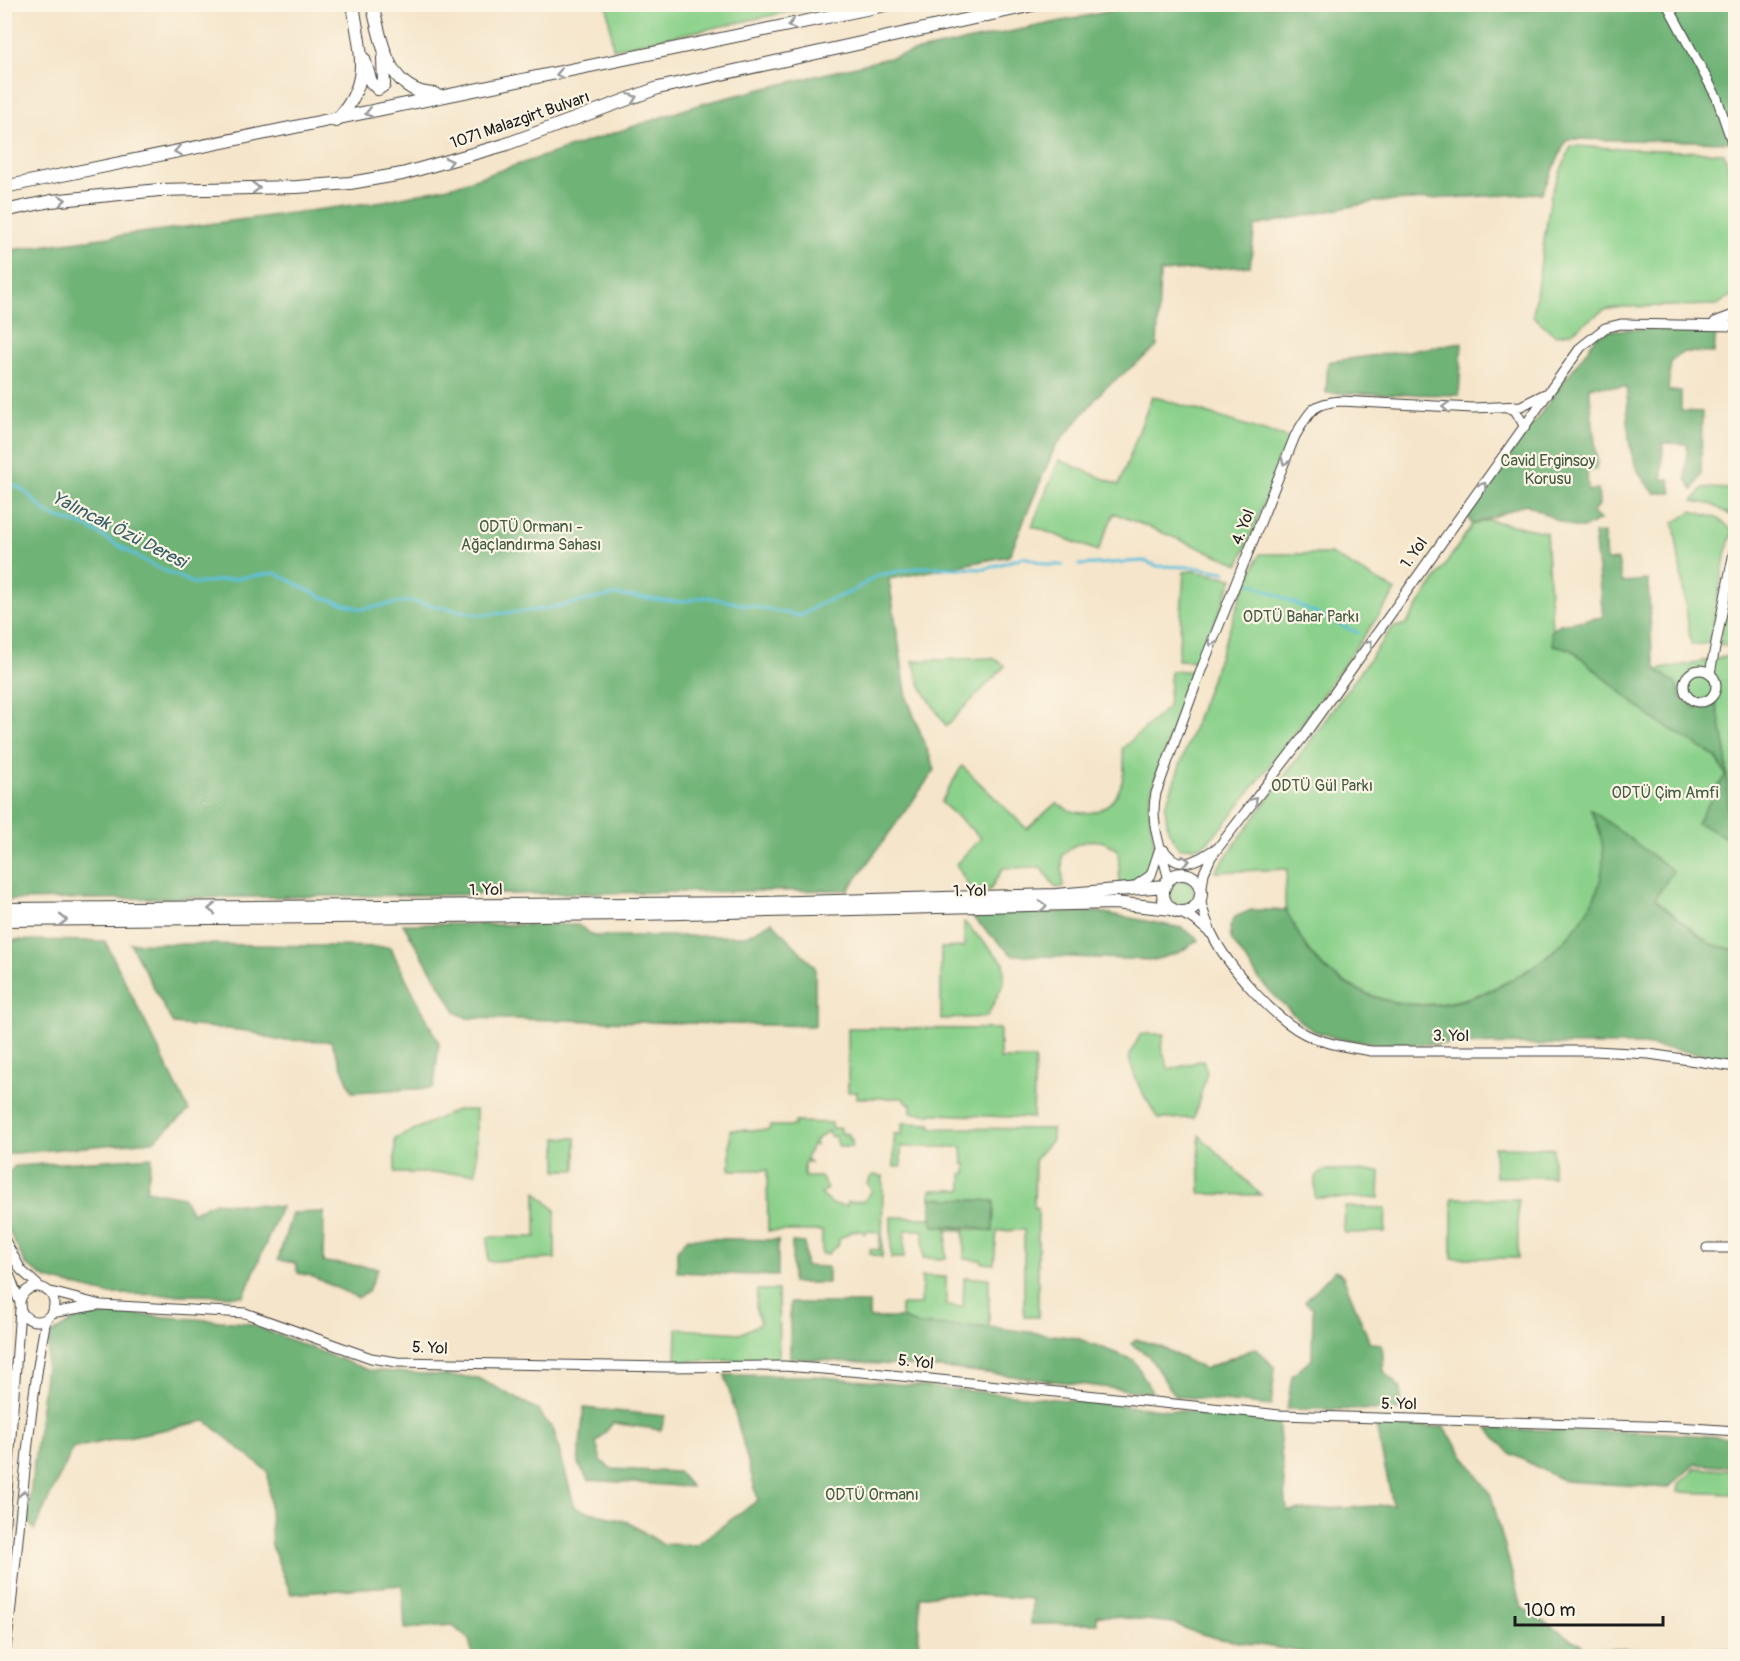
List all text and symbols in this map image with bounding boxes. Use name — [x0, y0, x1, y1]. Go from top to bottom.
one-way arrow — [787, 18, 797, 31]
one-way arrow — [555, 67, 565, 80]
street label: 1071 Malazgirt Bulvarı — [448, 87, 592, 153]
one-way arrow — [627, 92, 638, 105]
one-way arrow — [364, 106, 374, 119]
one-way arrow — [173, 144, 183, 157]
one-way arrow — [444, 157, 454, 170]
one-way arrow — [252, 182, 261, 194]
one-way arrow — [57, 194, 66, 207]
one-way arrow — [1441, 401, 1450, 413]
park label: Cavid Erginsoy Korusu — [1501, 451, 1596, 489]
one-way arrow — [1280, 455, 1292, 466]
one-way arrow — [1475, 481, 1486, 492]
water label: Yalıncak Özü Deresi — [48, 486, 192, 575]
street label: 4. Yol — [1227, 506, 1259, 548]
park label: ODTÜ Ormanı - Ağaçlandırma Sahası — [461, 517, 601, 555]
street label: 1. Yol — [1396, 534, 1432, 572]
park label: ODTÜ Bahar Parkı — [1243, 607, 1359, 627]
one-way arrow — [1207, 636, 1219, 647]
one-way arrow — [1362, 640, 1373, 651]
park label: ODTÜ Gül Parkı — [1271, 776, 1373, 796]
park label: ODTÜ Çim Amfi — [1611, 783, 1719, 803]
one-way arrow — [1246, 797, 1257, 808]
one-way arrow — [1182, 855, 1191, 868]
street label: 1. Yol — [469, 880, 503, 900]
street label: 1. Yol — [953, 881, 987, 901]
one-way arrow — [1038, 900, 1047, 912]
one-way arrow — [207, 902, 216, 915]
one-way arrow — [58, 914, 67, 926]
street label: 3. Yol — [1433, 1026, 1469, 1046]
street label: 5. Yol — [412, 1337, 448, 1359]
street label: 5. Yol — [897, 1350, 935, 1374]
street label: 5. Yol — [1381, 1394, 1417, 1414]
park label: ODTÜ Ormanı — [825, 1485, 919, 1505]
one-way arrow — [17, 1490, 30, 1499]
scale bar — [1515, 1589, 1664, 1627]
text: 100 m — [1524, 1599, 1576, 1622]

